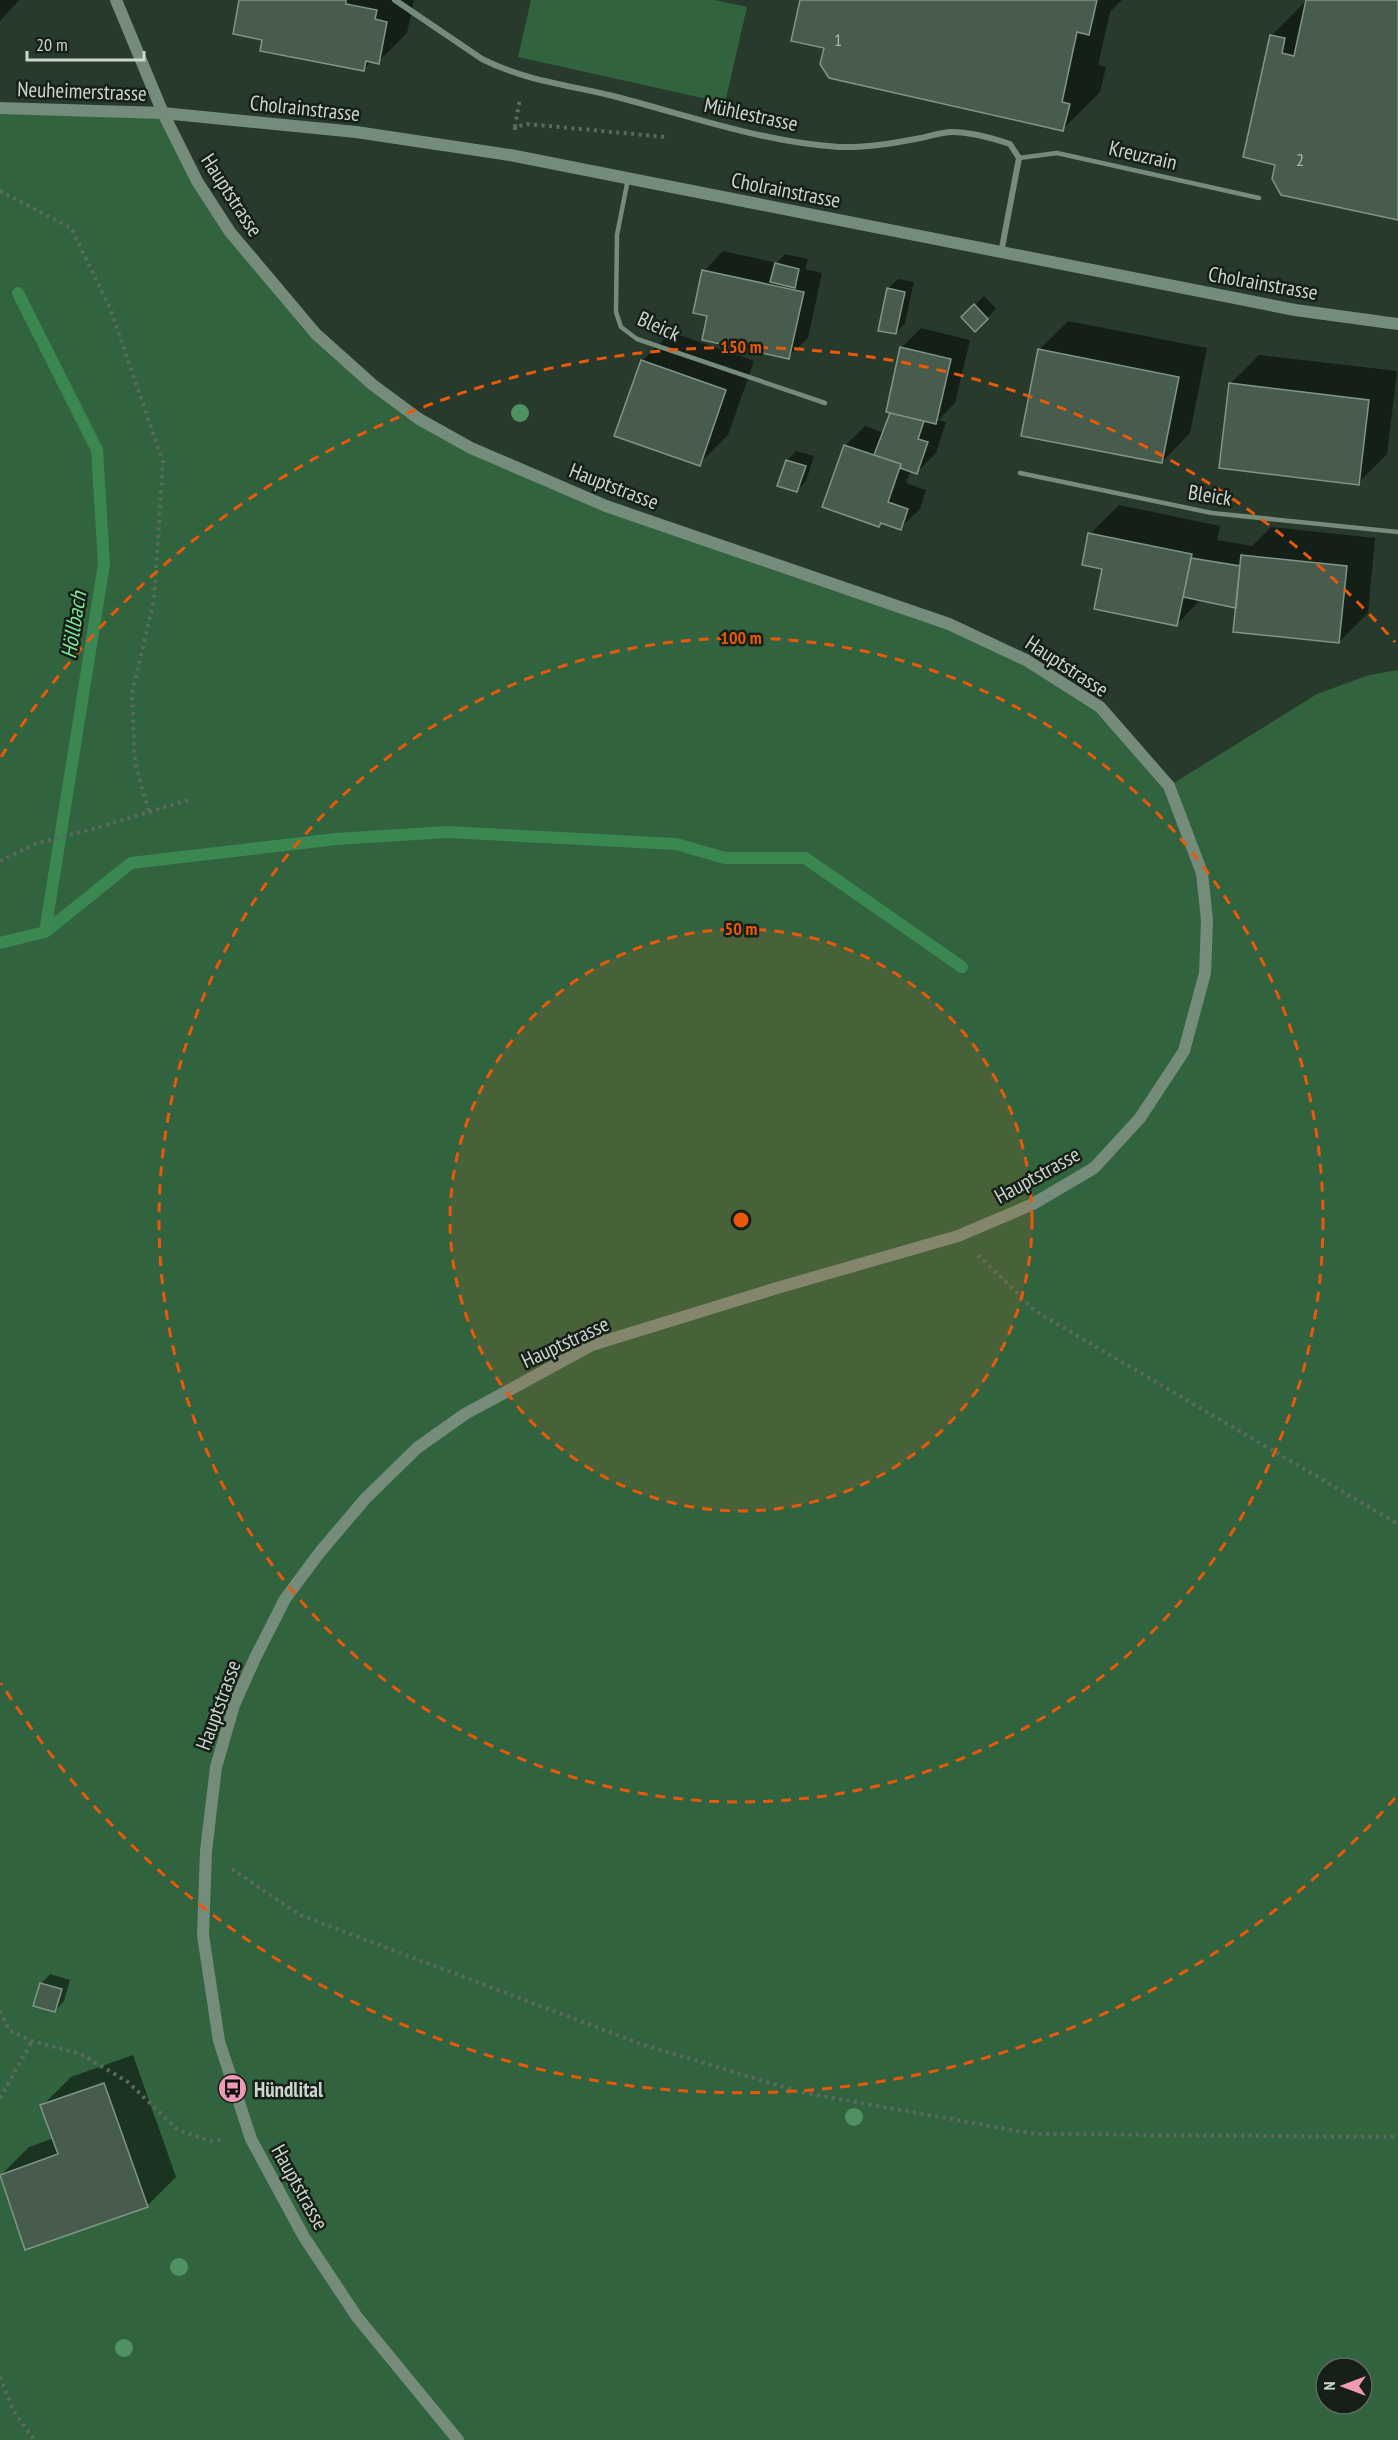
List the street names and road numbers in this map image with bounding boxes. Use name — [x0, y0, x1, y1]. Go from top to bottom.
street label: Neuheimerstrasse — [17, 75, 147, 107]
street label: Cholrainstrasse — [249, 89, 361, 127]
street label: Mühlestrasse — [702, 91, 800, 137]
street label: Kreuzrain — [1106, 134, 1180, 176]
street label: Hauptstrasse — [195, 148, 269, 242]
street label: Cholrainstrasse — [729, 166, 843, 214]
street label: Cholrainstrasse — [1206, 260, 1320, 306]
street label: Bleick — [634, 305, 684, 347]
street label: Hauptstrasse — [565, 457, 663, 515]
street label: Bleick — [1186, 478, 1234, 512]
street label: Hauptstrasse — [1020, 629, 1114, 703]
street label: Hauptstrasse — [990, 1141, 1084, 1209]
street label: Hauptstrasse — [517, 1310, 613, 1374]
street label: Hauptstrasse — [189, 1656, 247, 1754]
street label: Hauptstrasse — [266, 2140, 334, 2234]

